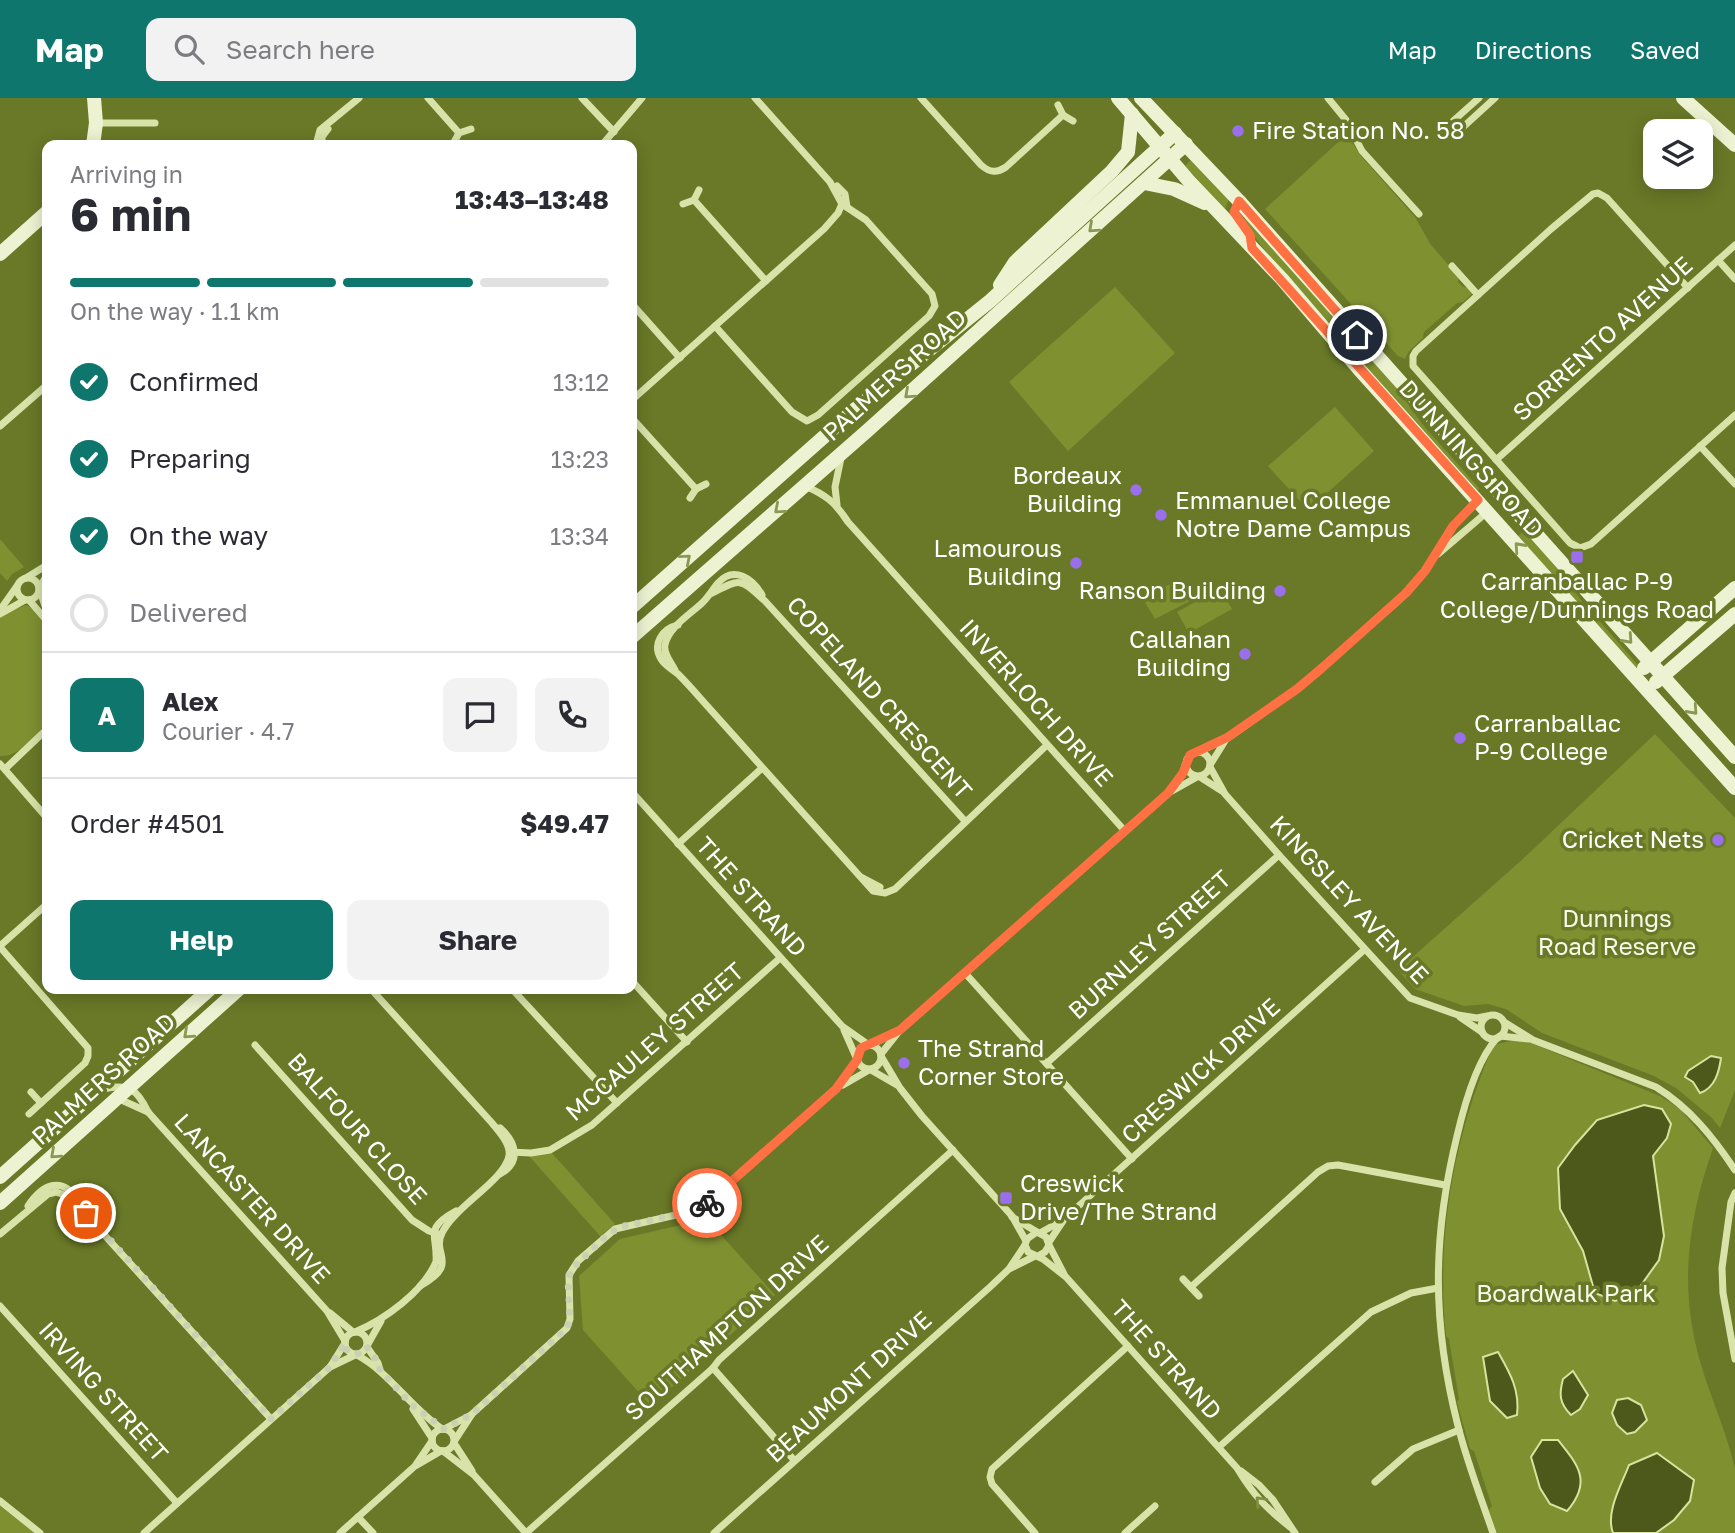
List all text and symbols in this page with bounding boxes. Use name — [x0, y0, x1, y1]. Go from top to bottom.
search box — [146, 18, 636, 81]
text: Map — [35, 30, 104, 69]
icon: search — [170, 30, 208, 68]
text: Search here — [226, 34, 375, 65]
text: Map — [1388, 35, 1437, 64]
text: Directions — [1475, 35, 1592, 64]
text: Saved — [1630, 35, 1700, 64]
place label: Fire Station No. 58 — [1252, 115, 1465, 144]
map controls — [1643, 119, 1713, 189]
button: layers — [1643, 119, 1713, 189]
marker: Fire Station No. 58 — [1230, 123, 1246, 139]
text: Arriving in — [70, 160, 183, 188]
text: 13:43–13:48 — [455, 184, 609, 215]
text: 6 min — [70, 186, 191, 241]
one-way arrow — [1088, 220, 1101, 233]
street label: SORRENTO AVENUE — [1506, 250, 1698, 426]
text: On the way · 1.1 km — [70, 297, 280, 325]
street label: PALMERS ROAD — [816, 302, 972, 446]
pin — [1327, 305, 1387, 365]
icon: home — [1338, 316, 1376, 354]
icon: check — [70, 363, 108, 401]
text: Confirmed — [129, 366, 259, 397]
text: 13:12 — [553, 368, 609, 396]
street label: DUNNINGS ROAD — [1394, 373, 1550, 543]
one-way arrow — [904, 385, 917, 398]
icon: check — [70, 440, 108, 478]
text: Preparing — [129, 443, 251, 474]
text: 13:23 — [551, 445, 609, 473]
place label: Bordeaux Building — [1012, 460, 1122, 517]
marker: Bordeaux Building — [1128, 482, 1144, 498]
place label: Emmanuel College Notre Dame Campus — [1175, 485, 1411, 542]
one-way arrow — [774, 501, 787, 513]
marker: Emmanuel College Notre Dame Campus — [1153, 507, 1169, 523]
icon: check — [70, 517, 108, 555]
text: On the way — [129, 520, 268, 551]
text: 13:34 — [550, 522, 609, 550]
place label: Lamourous Building — [934, 533, 1062, 590]
one-way arrow — [1515, 542, 1527, 555]
marker: Carranballac P-9 College/Dunnings Road — [1569, 549, 1585, 565]
one-way arrow — [678, 555, 691, 567]
marker: Lamourous Building — [1068, 555, 1084, 571]
place label: Carranballac P-9 College/Dunnings Road — [1440, 566, 1714, 623]
place label: Ranson Building — [1079, 575, 1266, 604]
marker: Ranson Building — [1272, 583, 1288, 599]
street label: COPELAND CRESCENT — [781, 590, 979, 804]
text: Delivered — [129, 597, 248, 628]
street label: INVERLOCH DRIVE — [954, 612, 1120, 792]
place label: Callahan Building — [1129, 624, 1231, 681]
one-way arrow — [1620, 631, 1633, 644]
marker: Callahan Building — [1237, 646, 1253, 662]
button: chat — [443, 678, 517, 752]
button: phone — [535, 678, 609, 752]
text: Alex — [162, 686, 219, 717]
text: A — [98, 700, 116, 731]
one-way arrow — [1685, 702, 1697, 715]
place label: Carranballac P-9 College — [1474, 708, 1621, 765]
text: Courier · 4.7 — [162, 717, 294, 745]
marker: Carranballac P-9 College — [1452, 730, 1468, 746]
text: Order #4501 — [70, 808, 224, 839]
text: $49.47 — [520, 808, 609, 839]
street label: KINGSLEY AVENUE — [1265, 809, 1436, 989]
place label: Cricket Nets — [1562, 824, 1704, 853]
street label: THE STRAND — [691, 830, 813, 962]
marker: Cricket Nets — [1710, 832, 1726, 848]
street label: BURNLEY STREET — [1062, 863, 1236, 1025]
button: Help — [70, 900, 333, 980]
button: Share — [347, 900, 609, 980]
park label: Dunnings Road Reserve — [1538, 903, 1696, 960]
street label: MCCAULEY STREET — [559, 956, 749, 1126]
street label: CRESWICK DRIVE — [1115, 991, 1285, 1149]
street label: PALMERS ROAD — [25, 1006, 181, 1150]
one-way arrow — [183, 1026, 196, 1039]
place label: The Strand Corner Store — [918, 1033, 1064, 1090]
street label: BALFOUR CLOSE — [282, 1046, 434, 1210]
marker: The Strand Corner Store — [896, 1055, 912, 1071]
street label: LANCASTER DRIVE — [169, 1107, 337, 1289]
one-way arrow — [50, 1146, 63, 1159]
courier — [672, 1168, 742, 1238]
place label: Creswick Drive/The Strand — [1020, 1168, 1217, 1225]
pin — [56, 1183, 116, 1243]
icon: bike — [688, 1184, 726, 1222]
marker: Creswick Drive/The Strand — [998, 1190, 1014, 1206]
icon: bag — [67, 1194, 105, 1232]
street label: SOUTHAMPTON DRIVE — [618, 1228, 834, 1426]
park label: Boardwalk Park — [1476, 1278, 1656, 1307]
street label: THE STRAND — [1106, 1293, 1228, 1425]
street label: BEAUMONT DRIVE — [759, 1304, 937, 1468]
street label: IRVING STREET — [33, 1315, 175, 1467]
one-way arrow — [1256, 1496, 1268, 1509]

